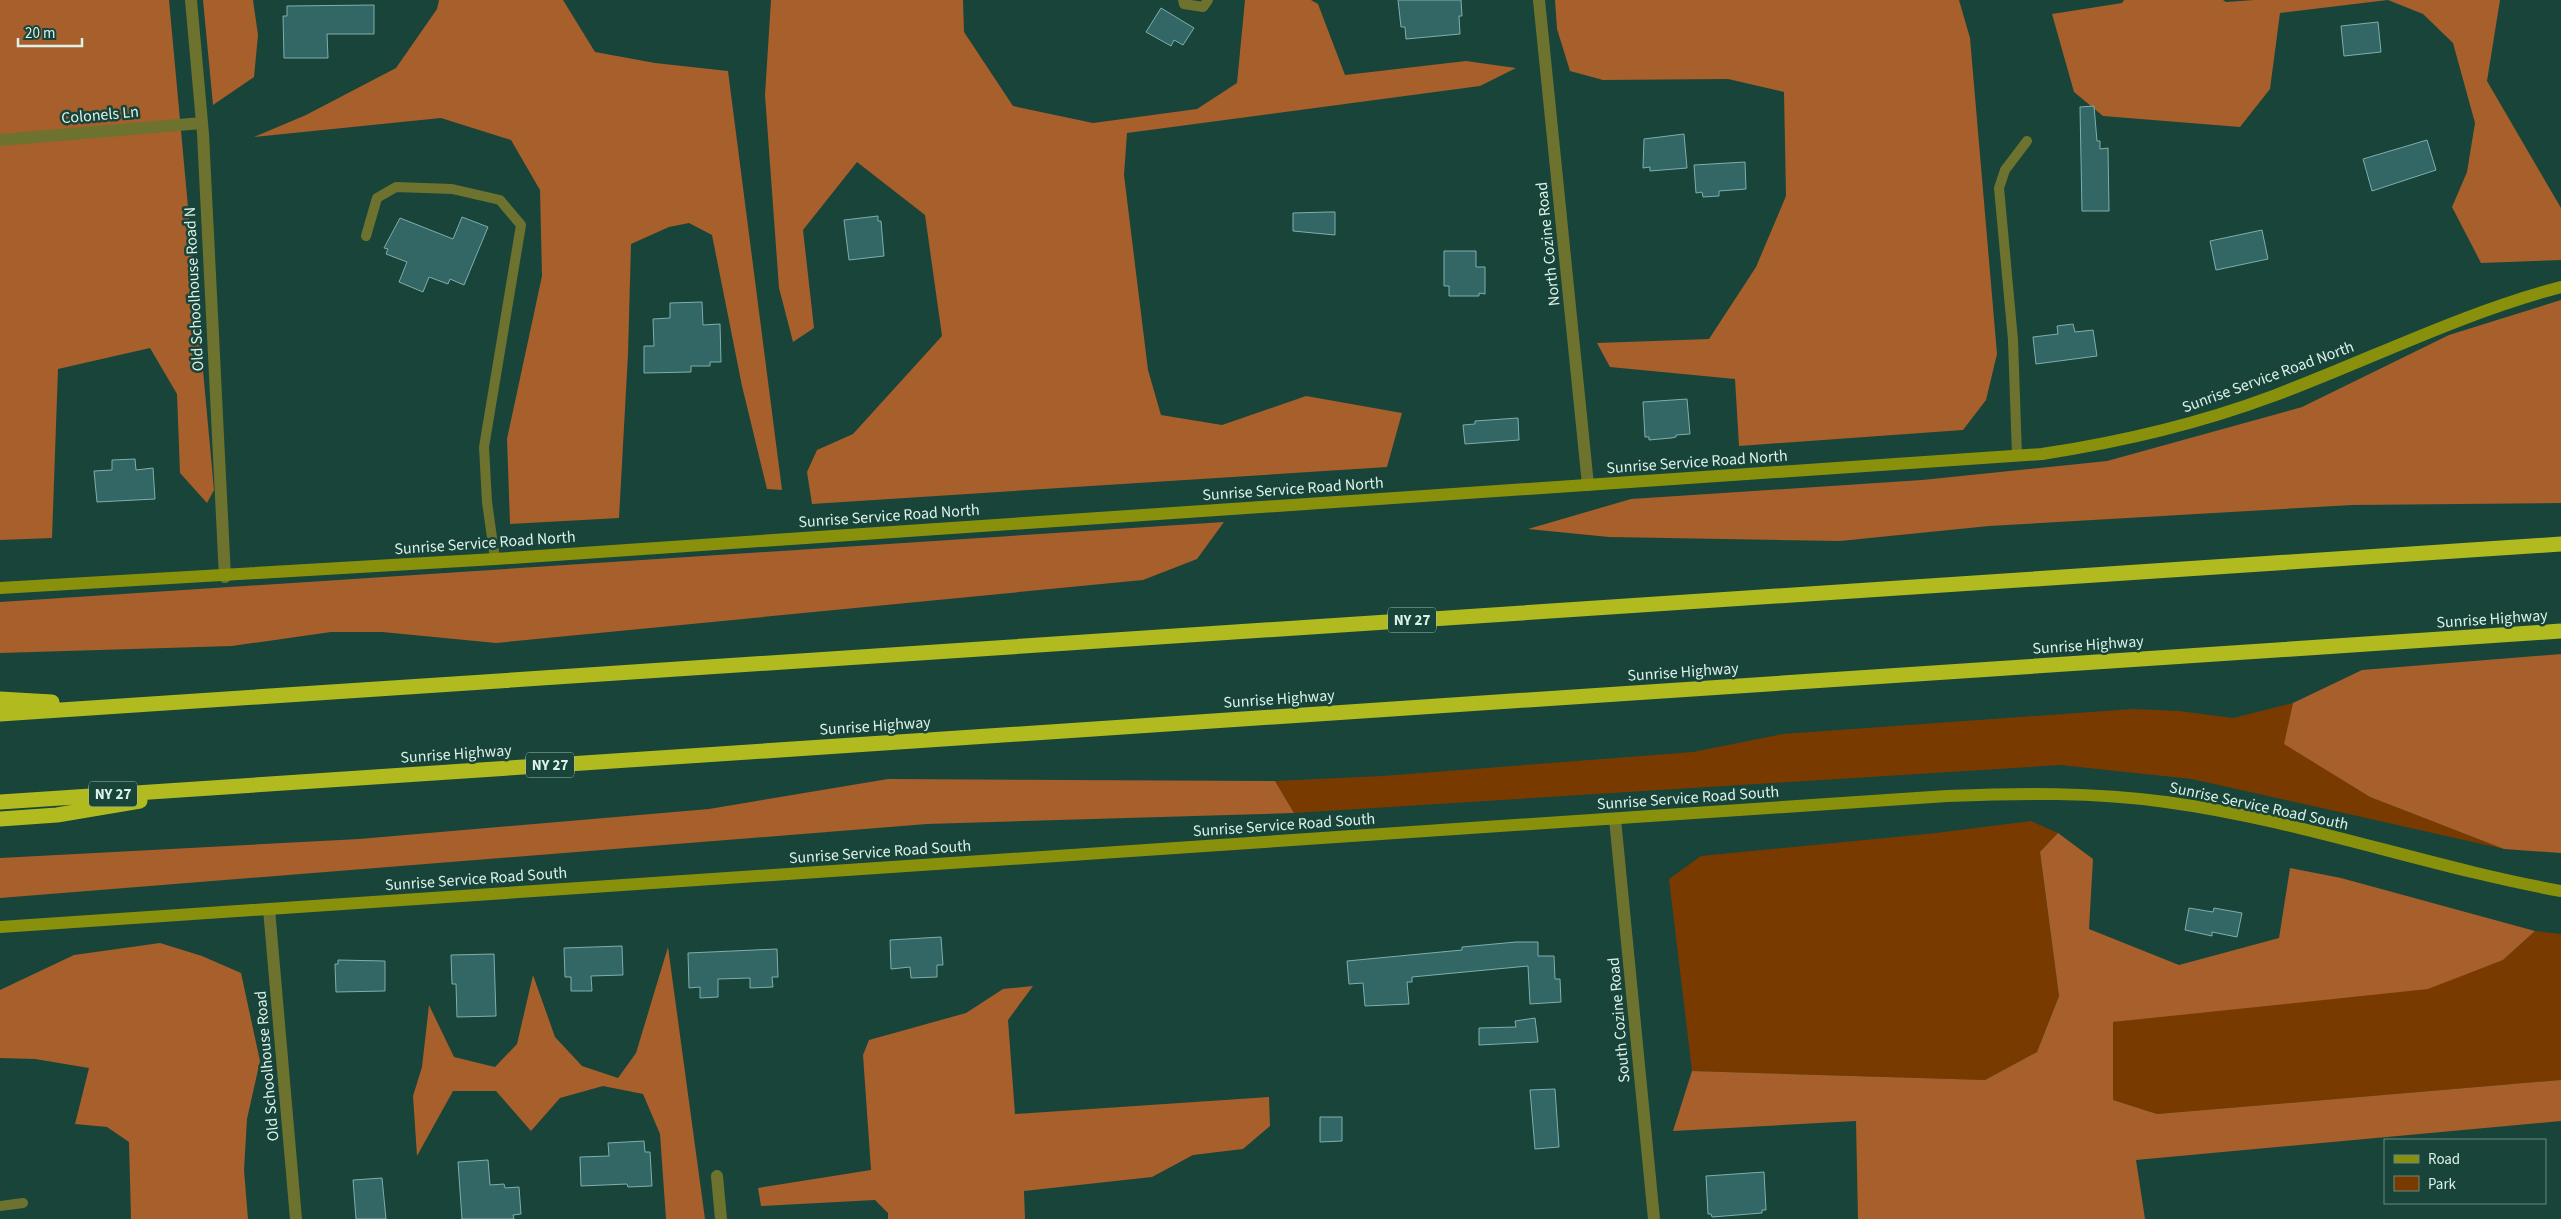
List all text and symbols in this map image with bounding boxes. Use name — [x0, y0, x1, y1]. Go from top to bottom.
scale bar — [18, 15, 81, 47]
text: 20 m — [25, 23, 55, 44]
street label: Colonels Ln — [60, 101, 140, 129]
street label: North Cozine Road — [1531, 181, 1565, 307]
street label: Old Schoolhouse Road N — [179, 206, 209, 372]
street label: Sunrise Service Road North — [2179, 336, 2357, 418]
street label: Sunrise Service Road North — [1606, 445, 1788, 479]
street label: Sunrise Service Road North — [1202, 472, 1384, 506]
street label: Sunrise Service Road North — [798, 499, 980, 533]
street label: Sunrise Service Road North — [394, 526, 576, 560]
street label: Sunrise Highway — [2436, 604, 2549, 634]
road number: NY 27 — [1388, 608, 1436, 632]
street label: Sunrise Highway — [2032, 630, 2145, 660]
street label: Sunrise Highway — [1627, 657, 1740, 687]
street label: Sunrise Highway — [1223, 684, 1336, 714]
street label: Sunrise Highway — [819, 711, 932, 741]
street label: Sunrise Highway — [400, 739, 513, 769]
road number: NY 27 — [526, 752, 574, 778]
street label: Sunrise Service Road South — [2167, 776, 2351, 836]
street label: Sunrise Service Road South — [1596, 781, 1780, 815]
road number: NY 27 — [89, 782, 137, 806]
street label: Sunrise Service Road South — [1192, 808, 1376, 842]
street label: Sunrise Service Road South — [788, 835, 972, 869]
street label: Sunrise Service Road South — [384, 862, 568, 896]
street label: South Cozine Road — [1603, 956, 1635, 1084]
street label: Old Schoolhouse Road — [249, 990, 285, 1142]
legend — [2384, 1139, 2546, 1204]
text: Road — [2428, 1149, 2460, 1170]
text: Park — [2428, 1174, 2457, 1195]

